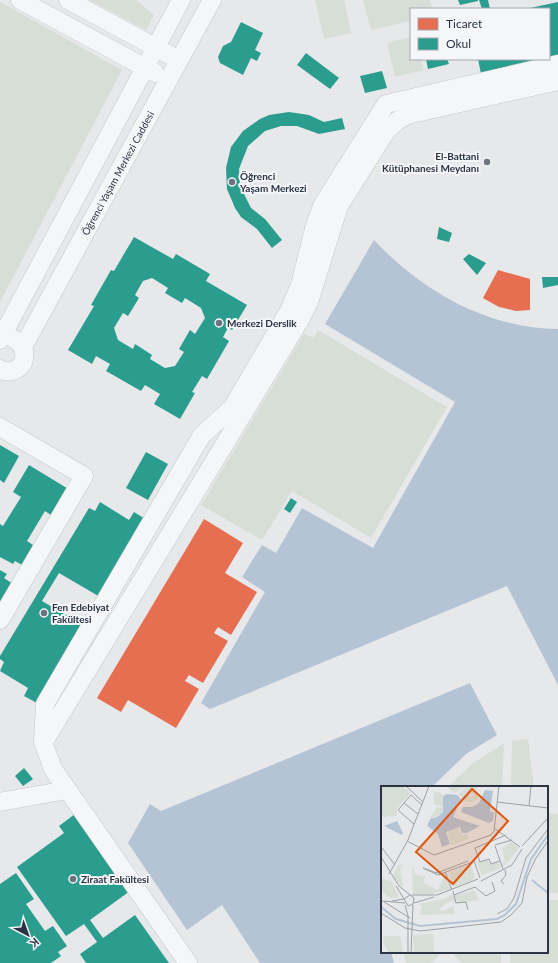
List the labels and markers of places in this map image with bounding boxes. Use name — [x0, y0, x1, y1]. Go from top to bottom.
place label: El-Battani Kütüphanesi Meydanı — [382, 150, 479, 174]
marker: El-Battani Kütüphanesi Meydanı — [482, 157, 492, 167]
place label: Öğrenci Yaşam Merkezi — [239, 170, 307, 194]
marker: Öğrenci Yaşam Merkezi — [227, 177, 237, 187]
place label: Merkezi Derslik — [227, 317, 297, 329]
marker: Merkezi Derslik — [214, 318, 224, 328]
place label: Fen Edebiyat Fakültesi — [52, 601, 110, 625]
marker: Fen Edebiyat Fakültesi — [39, 608, 49, 618]
place label: Ziraat Fakültesi — [81, 873, 149, 885]
marker: Ziraat Fakültesi — [68, 874, 78, 884]

